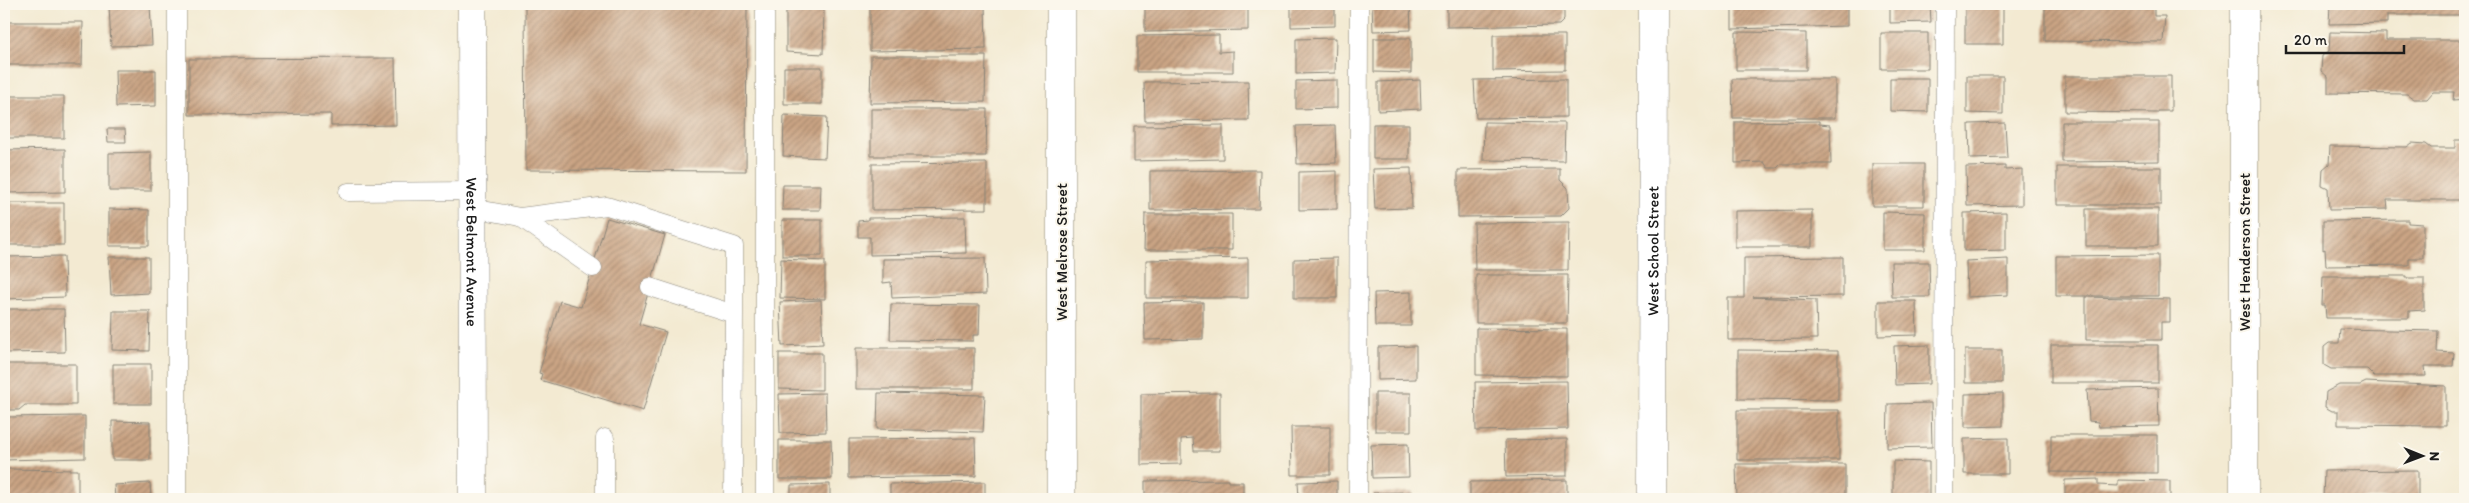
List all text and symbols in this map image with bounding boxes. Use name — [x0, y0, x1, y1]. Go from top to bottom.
scale bar — [2286, 22, 2404, 54]
text: 20 m — [2294, 31, 2328, 49]
street label: West Henderson Street — [2235, 173, 2254, 331]
street label: West Belmont Avenue — [463, 177, 482, 327]
street label: West Melrose Street — [1052, 183, 1071, 321]
street label: West School Street — [1643, 186, 1662, 316]
north arrow — [2396, 430, 2446, 480]
text: N — [2426, 451, 2443, 461]

